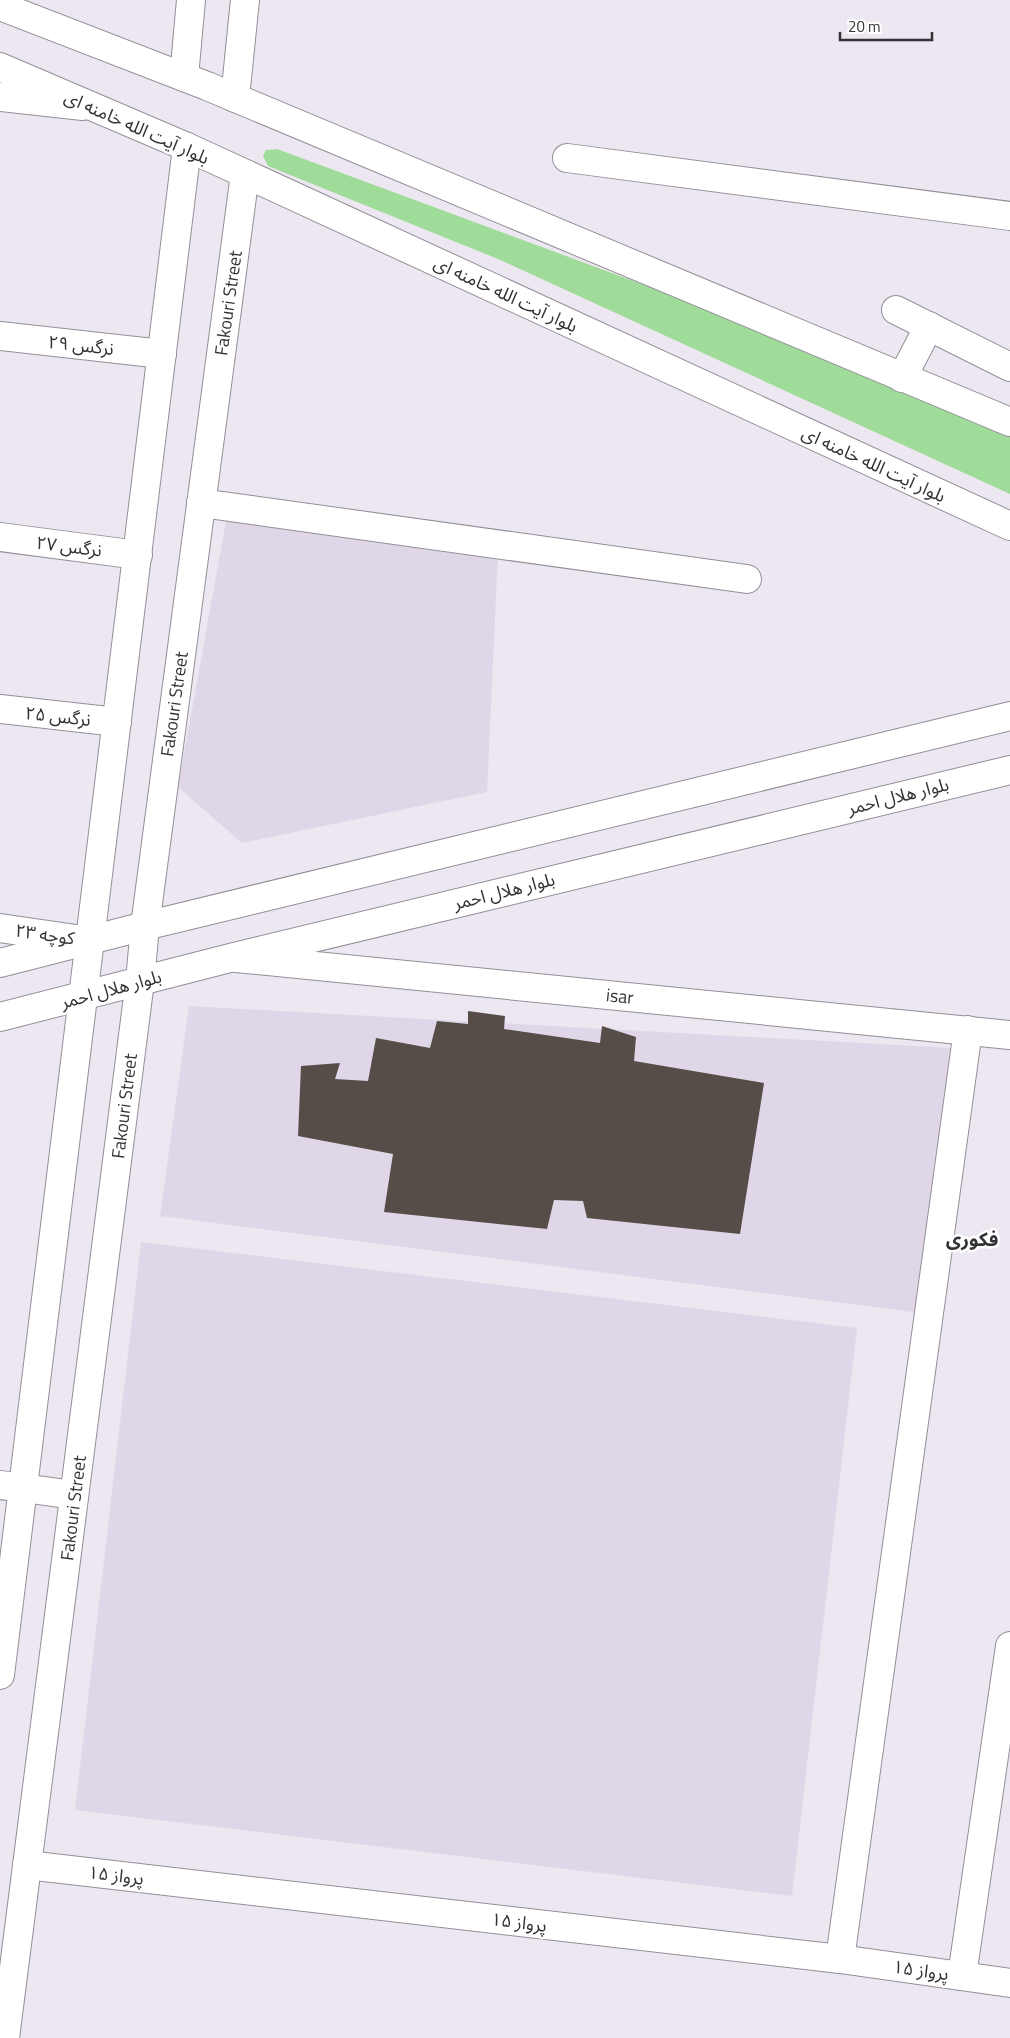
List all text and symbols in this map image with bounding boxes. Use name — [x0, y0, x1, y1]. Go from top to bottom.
scale bar — [840, 10, 932, 42]
text: 20 m — [848, 15, 881, 38]
street label: بلوار آیت الله خامنه ای — [60, 83, 214, 171]
street label: Fakouri Street — [207, 248, 249, 357]
street label: بلوار آیت الله خامنه ای — [430, 249, 582, 339]
street label: نرگس ۲۹ — [47, 328, 115, 362]
street label: بلوار آیت الله خامنه ای — [798, 419, 950, 509]
street label: نرگس ۲۷ — [35, 529, 103, 563]
street label: Fakouri Street — [153, 649, 195, 758]
street label: نرگس ۲۵ — [24, 699, 92, 733]
street label: بلوار هلال احمر — [844, 770, 952, 822]
street label: بلوار هلال احمر — [450, 865, 558, 917]
street label: کوچه ۲۳ — [13, 916, 77, 952]
street label: بلوار هلال احمر — [57, 963, 165, 1016]
street label: isar — [605, 981, 635, 1011]
street label: Fakouri Street — [104, 1051, 144, 1160]
district label: فکوری — [946, 1224, 998, 1253]
street label: Fakouri Street — [53, 1453, 93, 1562]
street label: پرواز ۱۵ — [87, 1858, 145, 1892]
street label: پرواز ۱۵ — [490, 1905, 548, 1939]
street label: پرواز ۱۵ — [891, 1953, 951, 1987]

